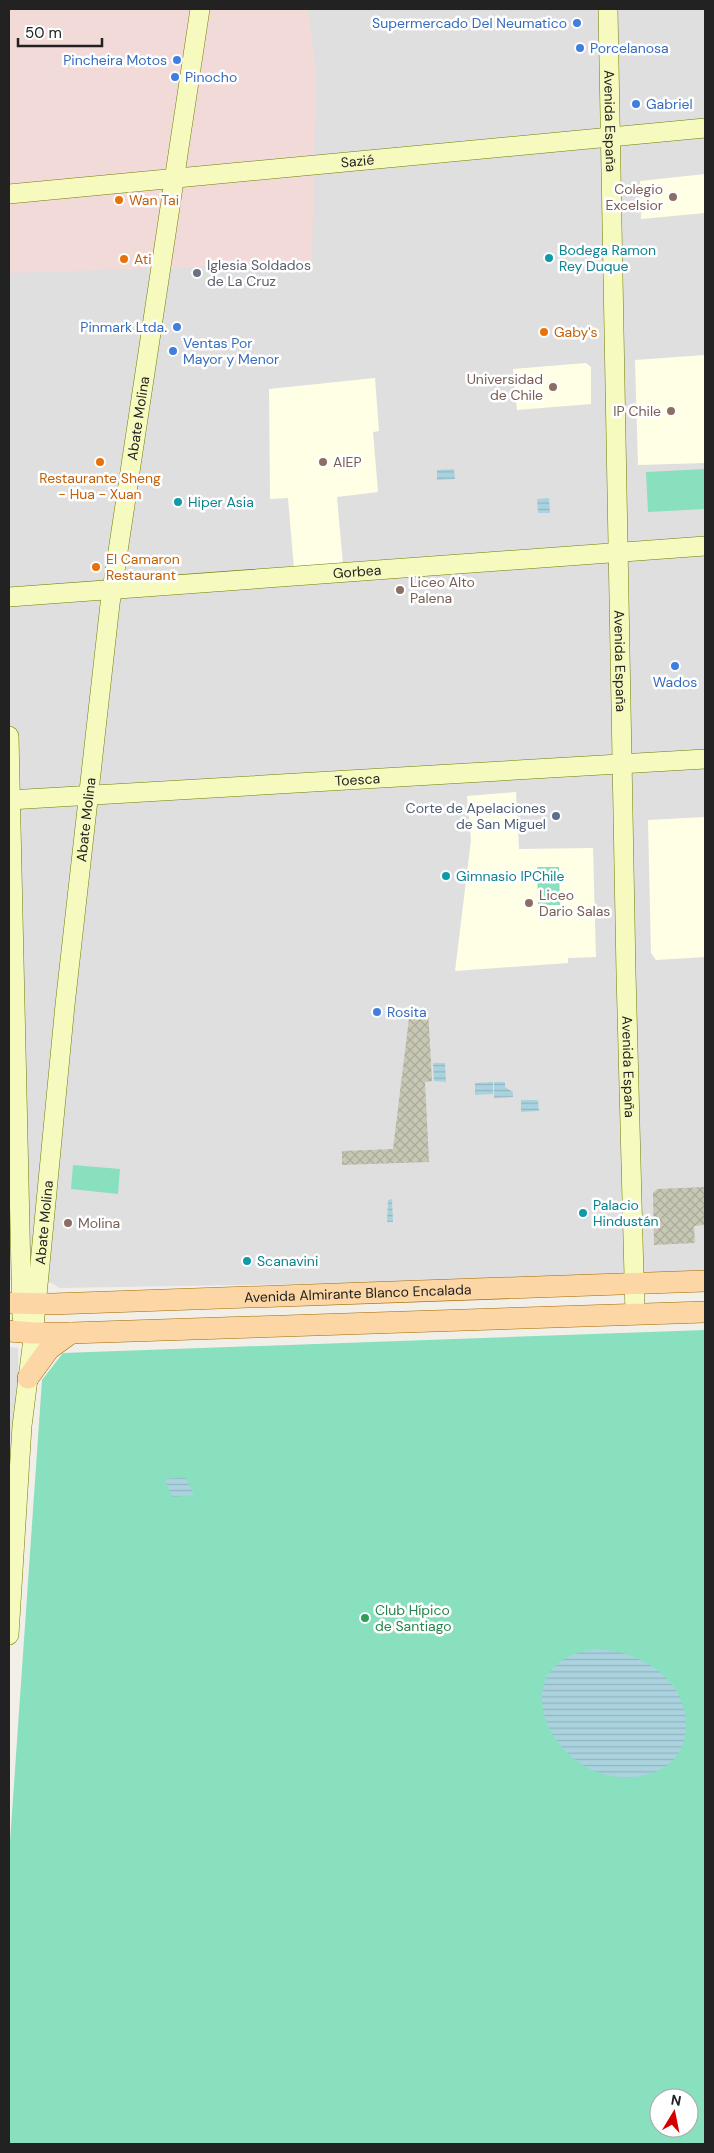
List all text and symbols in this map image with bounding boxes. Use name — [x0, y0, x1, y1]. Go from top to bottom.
place label: Supermercado Del Neumatico — [372, 14, 567, 32]
scale bar — [18, 15, 101, 47]
marker: Supermercado Del Neumatico — [571, 17, 583, 29]
text: 50 m — [25, 23, 62, 43]
place label: Porcelanosa — [590, 39, 669, 57]
marker: Porcelanosa — [574, 42, 586, 54]
place label: Pincheira Motos — [63, 51, 167, 69]
marker: Pincheira Motos — [171, 54, 183, 66]
place label: Pinocho — [185, 68, 237, 86]
street label: Avenida España — [600, 70, 620, 172]
marker: Pinocho — [169, 71, 181, 83]
place label: Gabriel — [646, 95, 693, 113]
marker: Gabriel — [630, 98, 642, 110]
street label: Sazié — [340, 150, 375, 171]
place label: Colegio Excelsior — [605, 180, 663, 214]
place label: Wan Tai — [129, 191, 179, 209]
marker: Colegio Excelsior — [667, 191, 679, 203]
marker: Wan Tai — [113, 194, 125, 206]
place label: Bodega Ramon Rey Duque — [559, 241, 656, 275]
place label: Ati — [134, 250, 152, 268]
marker: Bodega Ramon Rey Duque — [543, 252, 555, 264]
marker: Ati — [118, 253, 130, 265]
place label: Iglesia Soldados de La Cruz — [207, 256, 311, 290]
marker: Iglesia Soldados de La Cruz — [191, 267, 203, 279]
place label: Pinmark Ltda. — [80, 318, 167, 336]
marker: Pinmark Ltda. — [171, 321, 183, 333]
place label: Gaby's — [554, 323, 597, 341]
marker: Gaby's — [538, 326, 550, 338]
place label: Ventas Por Mayor y Menor — [183, 334, 279, 368]
marker: Ventas Por Mayor y Menor — [167, 345, 179, 357]
place label: Universidad de Chile — [467, 370, 543, 404]
street label: Abate Molina — [123, 375, 153, 461]
marker: Universidad de Chile — [547, 381, 559, 393]
place label: IP Chile — [613, 402, 661, 420]
marker: IP Chile — [665, 405, 677, 417]
place label: AIEP — [333, 453, 362, 471]
marker: Restaurante Sheng - Hua - Xuan — [94, 456, 106, 468]
marker: AIEP — [317, 456, 329, 468]
place label: Restaurante Sheng - Hua - Xuan — [39, 469, 161, 503]
place label: Hiper Asia — [188, 493, 254, 511]
marker: Hiper Asia — [172, 496, 184, 508]
place label: El Camaron Restaurant — [106, 550, 180, 584]
marker: El Camaron Restaurant — [90, 561, 102, 573]
street label: Gorbea — [332, 561, 382, 582]
place label: Liceo Alto Palena — [410, 573, 475, 607]
marker: Liceo Alto Palena — [394, 584, 406, 596]
street label: Avenida España — [610, 610, 630, 712]
marker: Wados — [669, 660, 681, 672]
place label: Wados — [653, 673, 697, 691]
street label: Toesca — [334, 769, 381, 790]
street label: Abate Molina — [72, 777, 99, 863]
place label: Corte de Apelaciones de San Miguel — [406, 799, 546, 833]
marker: Corte de Apelaciones de San Miguel — [550, 810, 562, 822]
place label: Gimnasio IPChile — [456, 867, 564, 885]
marker: Gimnasio IPChile — [440, 870, 452, 882]
place label: Liceo Dario Salas — [539, 886, 610, 920]
marker: Liceo Dario Salas — [523, 897, 535, 909]
place label: Rosita — [387, 1003, 427, 1021]
marker: Rosita — [371, 1006, 383, 1018]
street label: Avenida España — [618, 1016, 639, 1118]
street label: Abate Molina — [31, 1180, 57, 1266]
place label: Palacio Hindustán — [593, 1196, 659, 1230]
marker: Palacio Hindustán — [577, 1207, 589, 1219]
place label: Molina — [78, 1214, 120, 1232]
marker: Molina — [62, 1217, 74, 1229]
place label: Scanavini — [257, 1252, 318, 1270]
marker: Scanavini — [241, 1255, 253, 1267]
street label: Avenida Almirante Blanco Encalada — [244, 1280, 472, 1306]
place label: Club Hípico de Santiago — [375, 1601, 452, 1635]
marker: Club Hípico de Santiago — [359, 1612, 371, 1624]
north arrow — [649, 2088, 699, 2138]
text: N — [670, 2090, 683, 2110]

